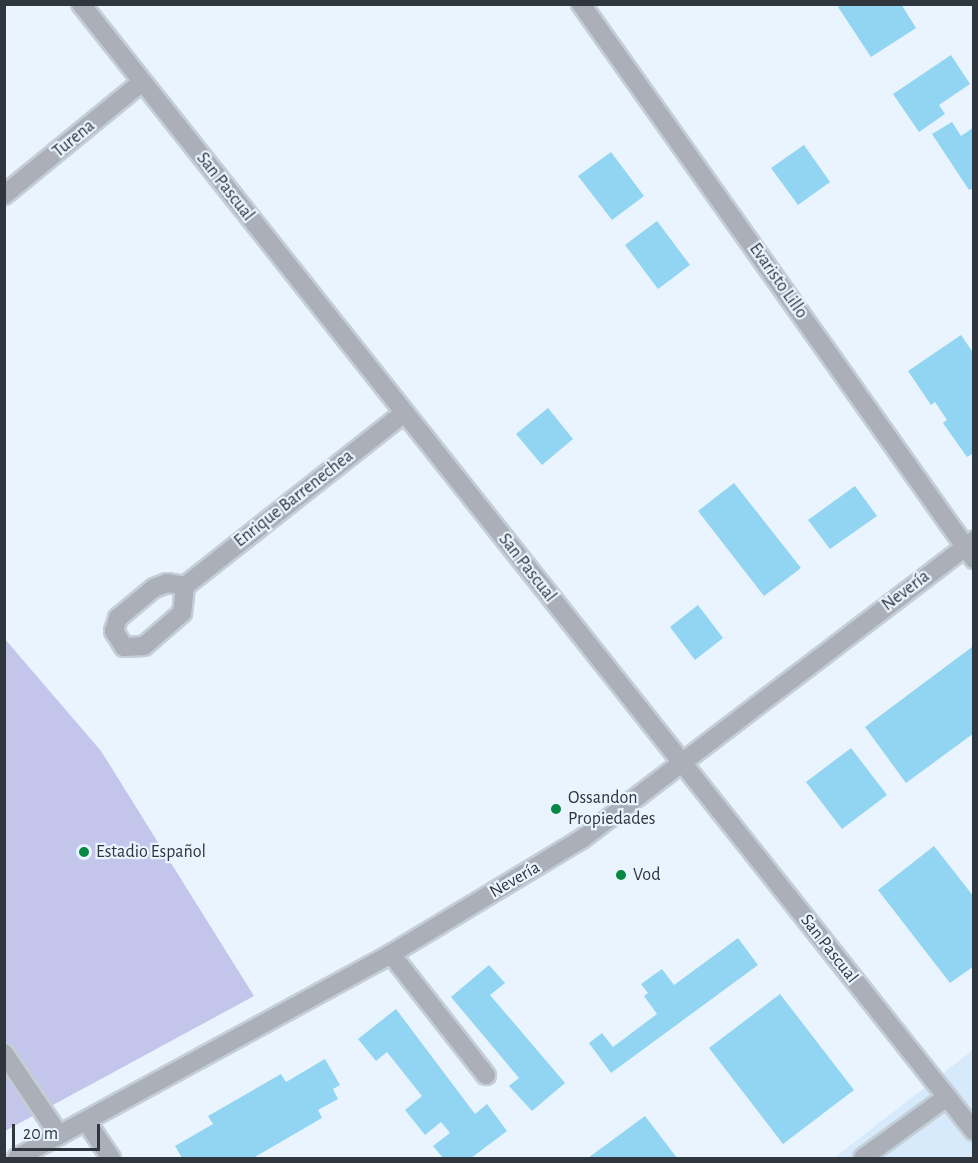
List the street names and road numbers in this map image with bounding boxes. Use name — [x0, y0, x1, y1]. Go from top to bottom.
street label: Turena — [48, 115, 100, 163]
street label: San Pascual — [191, 148, 259, 226]
street label: Evaristo Lillo — [744, 239, 812, 323]
street label: Enrique Barrenechea — [230, 446, 358, 552]
street label: San Pascual — [493, 529, 561, 607]
street label: Nevería — [878, 566, 934, 616]
street label: Nevería — [486, 857, 544, 903]
street label: San Pascual — [795, 910, 863, 988]

